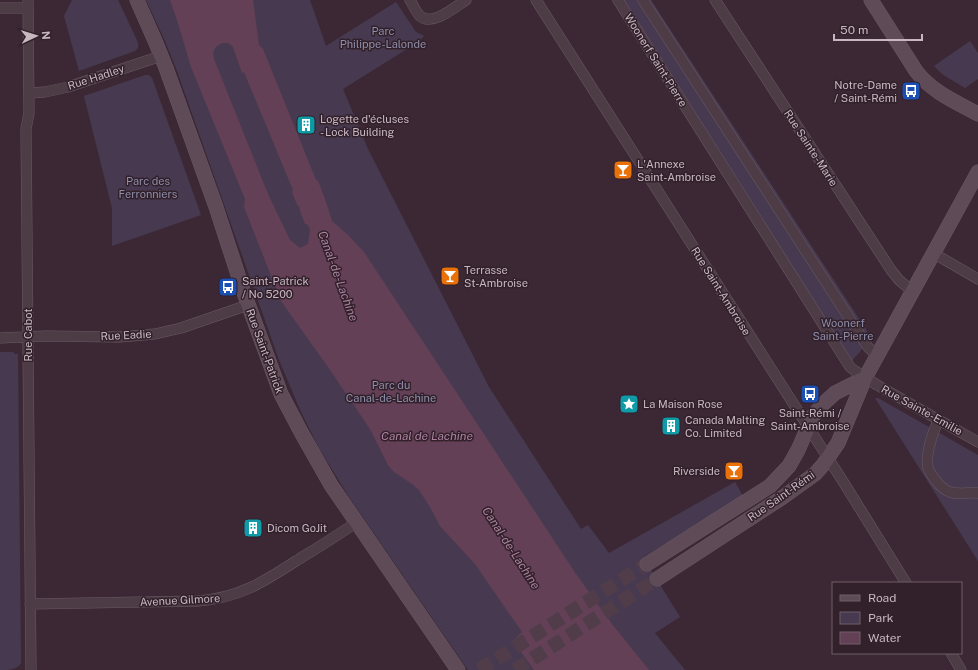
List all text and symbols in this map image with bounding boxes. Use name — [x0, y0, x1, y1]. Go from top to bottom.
street label: Woonerf Saint-Pierre — [622, 11, 690, 109]
north arrow — [16, 16, 56, 56]
scale bar — [834, 16, 922, 42]
text: 50 m — [840, 23, 868, 37]
park label: Parc Philippe-Lalonde — [340, 25, 426, 50]
text: N — [40, 31, 52, 40]
street label: Rue Hadley — [66, 62, 126, 92]
place label: Notre-Dame / Saint-Rémi — [834, 79, 897, 104]
bus stop icon: Notre-Dame / Saint-Rémi — [900, 80, 922, 102]
street label: Rue Sainte-Marie — [782, 108, 840, 188]
place label: Logette d'écluses - Lock Building — [320, 113, 409, 138]
building icon: Logette d'écluses - Lock Building — [295, 114, 317, 136]
place label: L'Annexe Saint-Ambroise — [637, 158, 716, 183]
bar icon: L'Annexe Saint-Ambroise — [612, 159, 634, 181]
park label: Parc des Ferronniers — [119, 175, 178, 200]
water label: Canal-de-Lachine — [315, 229, 361, 324]
street label: Rue Saint-Ambroise — [689, 245, 753, 337]
place label: Terrasse St-Ambroise — [464, 264, 528, 289]
bar icon: Terrasse St-Ambroise — [439, 265, 461, 287]
place label: Saint-Patrick / No 5200 — [242, 275, 309, 300]
bus stop icon: Saint-Patrick / No 5200 — [217, 276, 239, 298]
street label: Rue Saint-Patrick — [244, 307, 286, 395]
street label: Rue Cabot — [22, 309, 34, 361]
park label: Woonerf Saint-Pierre — [812, 317, 874, 342]
street label: Rue Eadie — [100, 328, 152, 342]
park label: Parc du Canal-de-Lachine — [346, 379, 436, 404]
bus stop icon: Saint-Rémi / Saint-Ambroise — [799, 383, 821, 405]
street label: Rue Sainte-Emilie — [879, 383, 965, 437]
place icon: La Maison Rose — [618, 393, 640, 415]
place label: La Maison Rose — [643, 398, 723, 410]
place label: Saint-Rémi / Saint-Ambroise — [770, 407, 850, 432]
place label: Canada Malting Co. Limited — [685, 414, 765, 439]
building icon: Canada Malting Co. Limited — [660, 415, 682, 437]
water label: Canal de Lachine — [381, 429, 474, 443]
bar icon: Riverside — [723, 460, 745, 482]
place label: Riverside — [673, 465, 720, 477]
street label: Rue Saint-Rémi — [745, 468, 817, 524]
water label: Canal-de-Lachine — [479, 504, 543, 592]
building icon: Dicom GoJit — [242, 517, 264, 539]
place label: Dicom GoJit — [267, 522, 327, 534]
legend — [832, 582, 962, 654]
text: Road — [868, 591, 896, 605]
street label: Avenue Gilmore — [139, 592, 221, 608]
text: Park — [868, 611, 894, 625]
text: Water — [868, 631, 902, 645]

